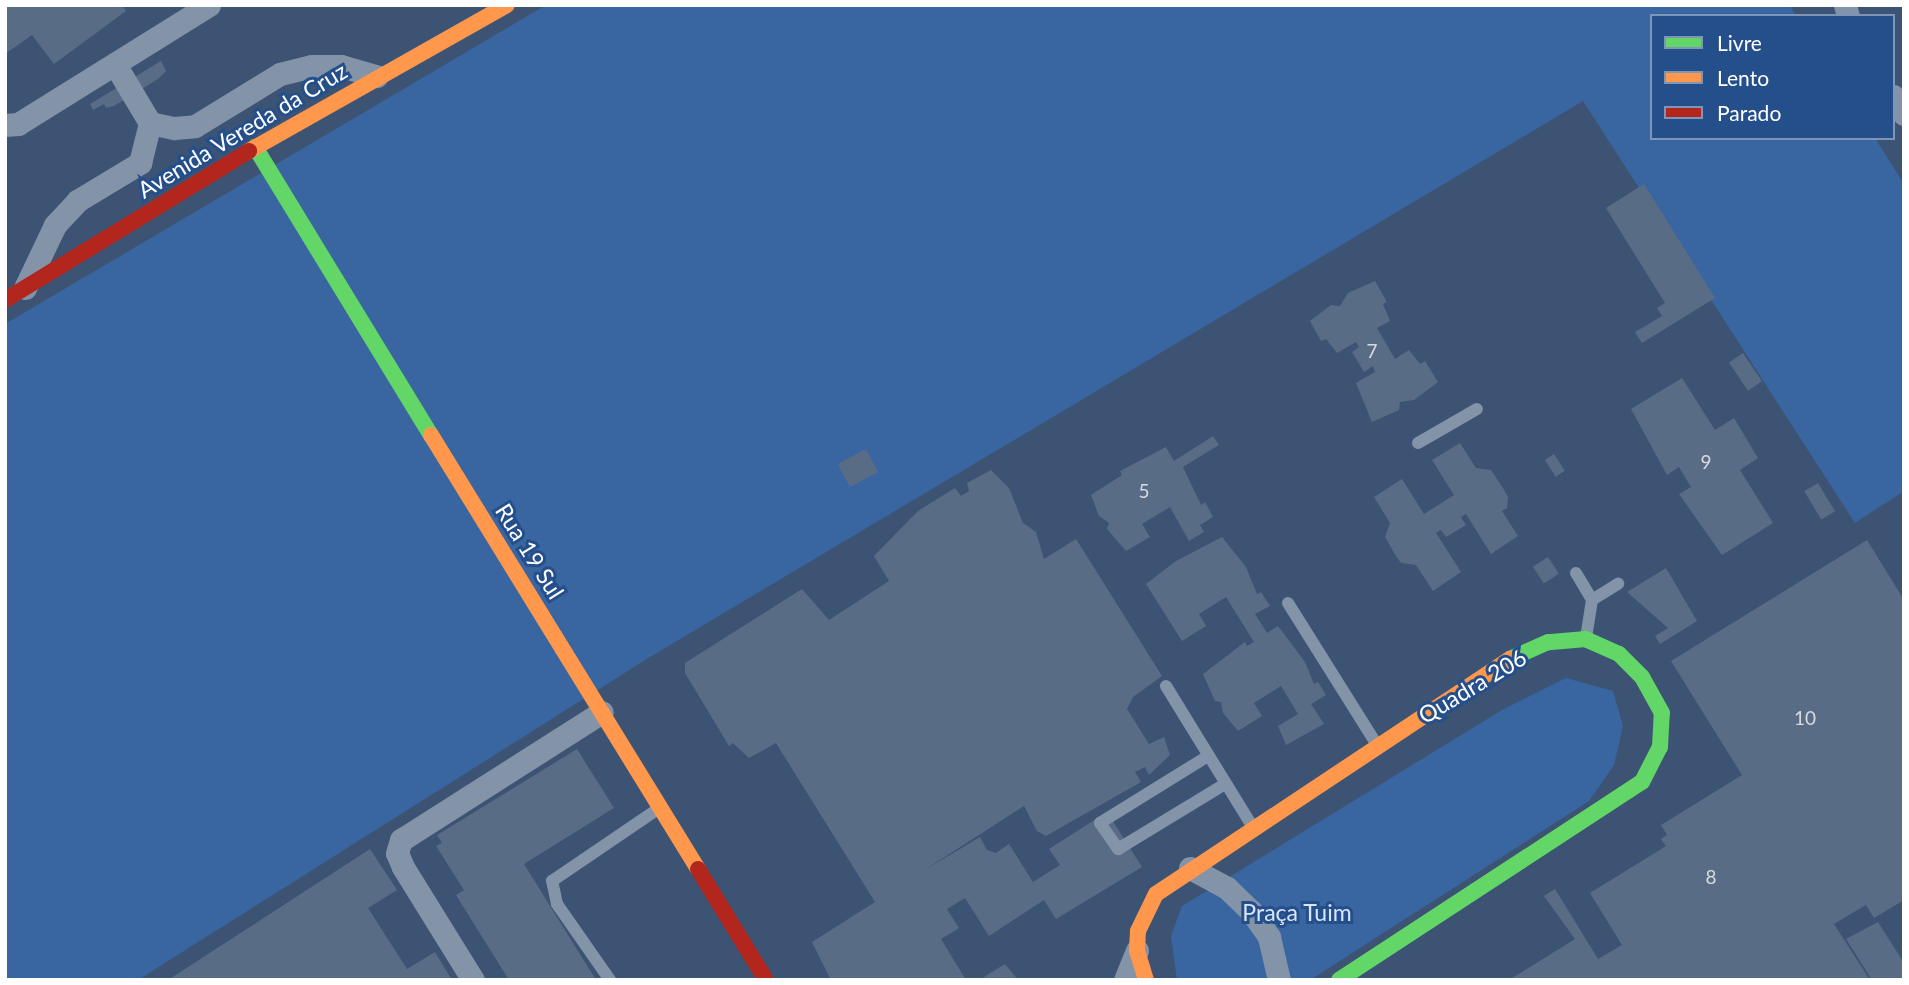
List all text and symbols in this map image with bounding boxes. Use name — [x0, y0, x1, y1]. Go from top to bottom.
legend — [1650, 14, 1895, 140]
text: Livre — [1717, 30, 1762, 55]
street label: Avenida Vereda da Cruz — [132, 56, 352, 204]
text: Lento — [1717, 65, 1769, 90]
text: Parado — [1717, 100, 1781, 125]
house number: 7 — [1366, 340, 1378, 362]
house number: 9 — [1700, 451, 1712, 473]
house number: 5 — [1138, 480, 1150, 502]
street label: Rua 19 Sul — [490, 498, 570, 604]
street label: Quadra 206 — [1413, 643, 1531, 729]
house number: 10 — [1794, 707, 1816, 729]
house number: 8 — [1705, 866, 1717, 888]
park label: Praça Tuim — [1242, 898, 1352, 926]

